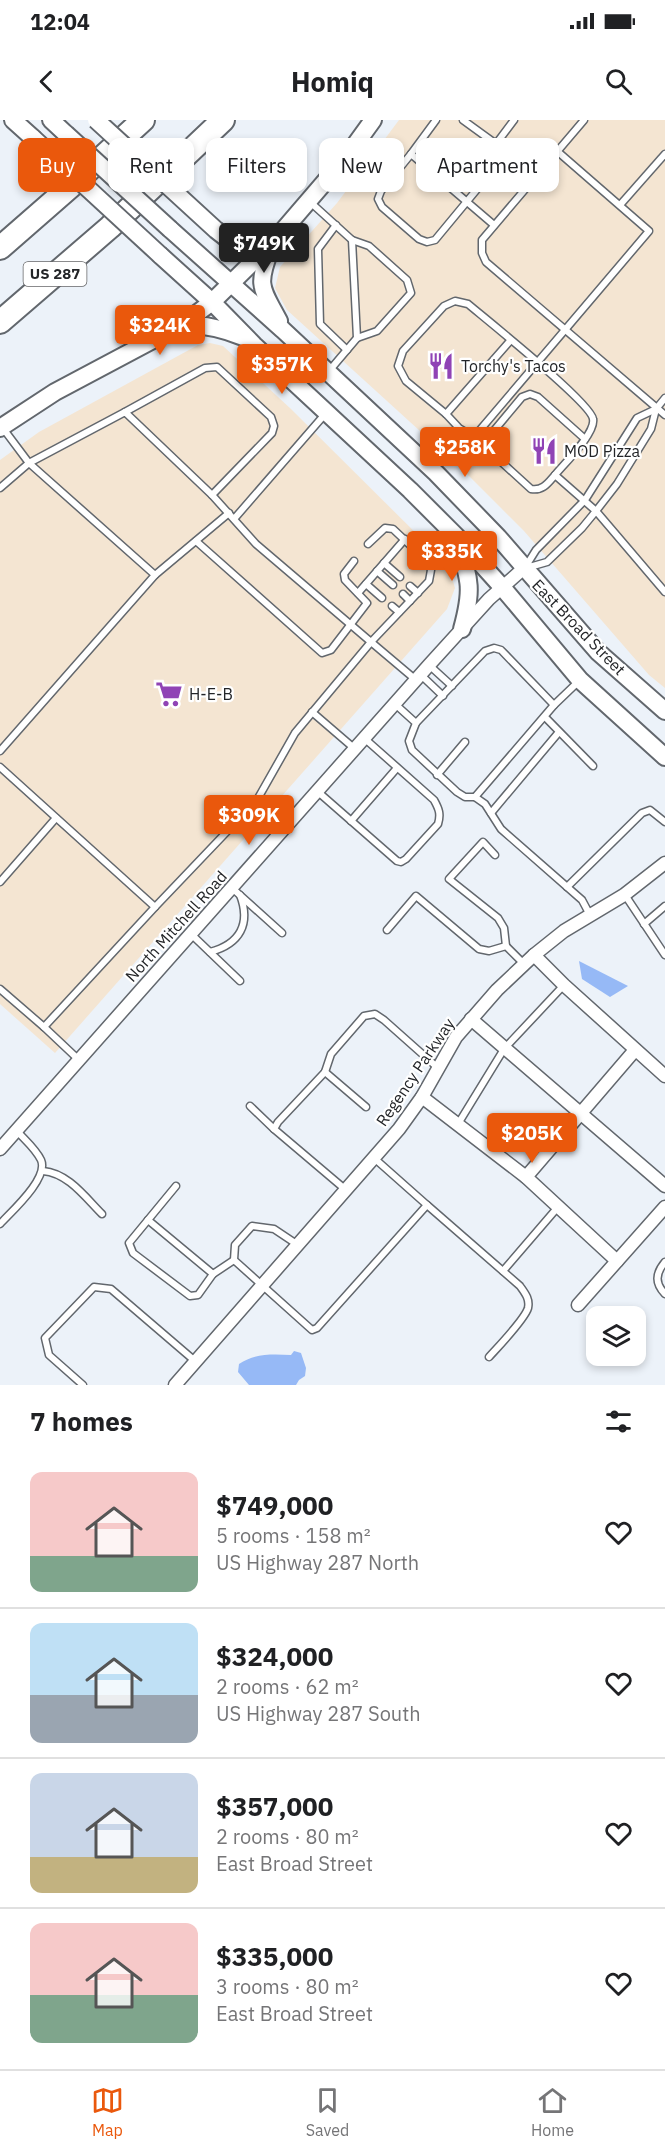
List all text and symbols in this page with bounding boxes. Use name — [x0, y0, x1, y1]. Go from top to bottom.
text: 12:04 — [30, 7, 90, 36]
text: Homiq — [291, 64, 374, 99]
icon: back — [30, 65, 63, 98]
icon: search — [602, 65, 635, 98]
chip: Buy — [18, 138, 96, 192]
chip: Rent — [108, 138, 194, 192]
chip: Filters — [206, 138, 307, 192]
chip: New — [319, 138, 404, 192]
chip: Apartment — [416, 138, 559, 192]
pin: $749K — [222, 223, 306, 274]
text: $749K — [233, 229, 295, 256]
road number: US 287 — [23, 262, 86, 286]
pin: $324K — [118, 305, 202, 356]
text: $324K — [129, 311, 191, 338]
pin: $357K — [240, 344, 324, 395]
text: $357K — [251, 350, 313, 377]
restaurant icon: Torchy's Tacos — [426, 351, 456, 381]
place label: Torchy's Tacos — [461, 356, 566, 376]
pin: $258K — [423, 427, 507, 478]
text: $258K — [434, 433, 496, 460]
restaurant icon: MOD Pizza — [529, 436, 559, 466]
place label: MOD Pizza — [564, 441, 640, 461]
pin: $335K — [410, 531, 494, 582]
text: $335K — [421, 537, 483, 564]
street label: East Broad Street — [528, 575, 630, 679]
supermarket icon: H-E-B — [154, 679, 184, 709]
place label: H-E-B — [189, 684, 233, 704]
pin: $309K — [207, 795, 291, 846]
text: $309K — [218, 801, 280, 828]
street label: North Mitchell Road — [121, 866, 231, 986]
street label: Regency Parkway — [372, 1014, 458, 1130]
pin: $205K — [490, 1113, 574, 1164]
text: $205K — [501, 1119, 563, 1146]
map controls — [586, 1306, 646, 1366]
button: layers — [586, 1306, 646, 1366]
text: 7 homes — [30, 1404, 133, 1438]
icon: filters — [602, 1405, 635, 1438]
text: $749,000 — [216, 1488, 333, 1522]
icon: home — [78, 1496, 150, 1568]
icon: heart — [602, 1516, 635, 1549]
text: 5 rooms · 158 m² — [216, 1522, 371, 1549]
text: US Highway 287 North — [216, 1549, 419, 1576]
text: $324,000 — [216, 1639, 333, 1673]
icon: home — [78, 1647, 150, 1719]
icon: heart — [602, 1667, 635, 1700]
text: 2 rooms · 62 m² — [216, 1673, 359, 1700]
text: US Highway 287 South — [216, 1700, 421, 1727]
text: $357,000 — [216, 1789, 333, 1823]
icon: home — [78, 1797, 150, 1869]
icon: heart — [602, 1817, 635, 1850]
text: 2 rooms · 80 m² — [216, 1823, 359, 1850]
text: East Broad Street — [216, 1850, 373, 1877]
text: $335,000 — [216, 1939, 333, 1973]
icon: home — [78, 1947, 150, 2019]
icon: heart — [602, 1967, 635, 2000]
text: 3 rooms · 80 m² — [216, 1973, 359, 2000]
text: East Broad Street — [216, 2000, 373, 2027]
tab: Map — [91, 2084, 124, 2140]
tab: Saved — [306, 2084, 349, 2140]
tab: Home — [531, 2084, 574, 2140]

